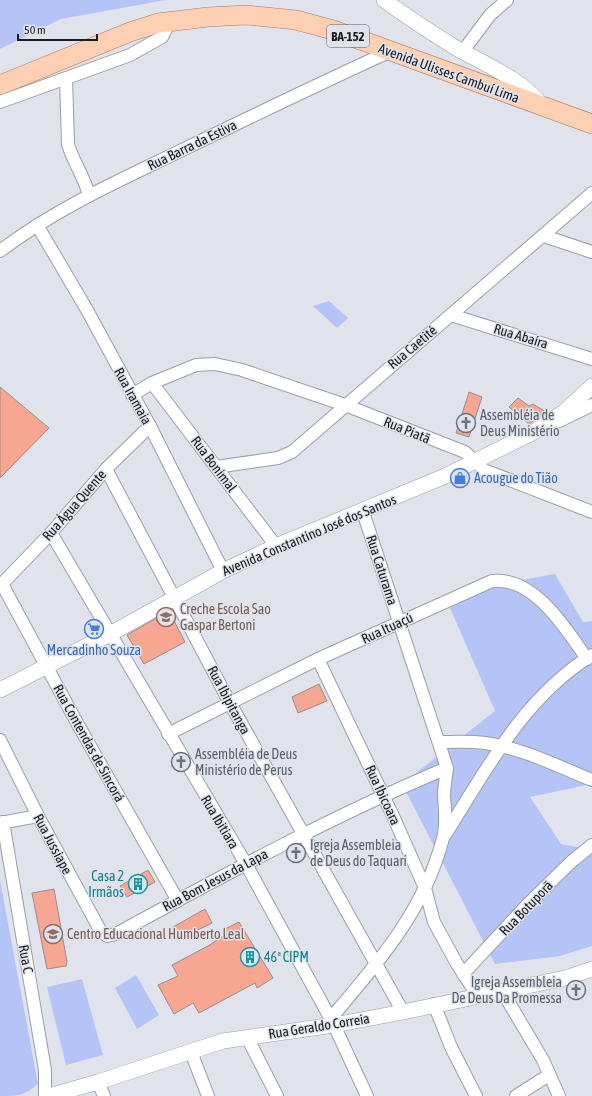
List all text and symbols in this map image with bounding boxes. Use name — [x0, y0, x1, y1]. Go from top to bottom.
scale bar — [18, 16, 97, 42]
text: 50 m — [24, 23, 46, 37]
road number: BA-152 — [327, 25, 369, 47]
street label: Avenida Ulisses Cambuí Lima — [376, 40, 522, 106]
street label: Rua Barra da Estiva — [145, 117, 239, 173]
street label: Rua Abaíra — [492, 320, 550, 352]
street label: Rua Caetité — [384, 322, 440, 372]
street label: Rua Iramaia — [111, 365, 155, 427]
place label: Assembléia de Deus Ministério — [480, 407, 560, 439]
church icon: Assembléia de Deus Ministério — [455, 412, 477, 434]
street label: Rua Piatã — [381, 413, 433, 447]
street label: Rua Bonimal — [188, 433, 240, 495]
street label: Rua Água Quente — [39, 466, 109, 544]
shop icon: Acougue do Tião — [449, 467, 471, 489]
place label: Acougue do Tião — [474, 470, 558, 486]
street label: Avenida Constantino José dos Santos — [220, 491, 398, 579]
street label: Rua Caturama — [363, 533, 401, 607]
place label: Creche Escola Sao Gaspar Bertoni — [180, 601, 271, 633]
school or university icon: Creche Escola Sao Gaspar Bertoni — [155, 606, 177, 628]
street label: Rua Ituaçú — [359, 609, 415, 647]
supermarket icon: Mercadinho Souza — [83, 618, 105, 640]
place label: Mercadinho Souza — [47, 642, 141, 658]
street label: Rua Ibipitanga — [204, 663, 254, 737]
street label: Rua Contendas de Sincorá — [50, 681, 128, 805]
place label: Assembléia de Deus Ministério de Perus — [195, 746, 297, 778]
church icon: Assembléia de Deus Ministério de Perus — [170, 751, 192, 773]
street label: Rua Ibicoara — [362, 763, 404, 827]
street label: Rua Ibitiara — [198, 792, 242, 852]
street label: Rua Jussiape — [30, 811, 76, 877]
place label: Igreja Assembleia de Deus do Taquari — [310, 837, 407, 869]
church icon: Igreja Assembleia de Deus do Taquari — [285, 842, 307, 864]
street label: Rua Bom Jesus da Lapa — [160, 845, 270, 915]
place label: Casa 2 Irmãos — [88, 868, 124, 900]
building icon: Casa 2 Irmãos — [127, 873, 149, 895]
street label: Rua Botuporã — [496, 877, 556, 939]
school or university icon: Centro Educacional Humberto Leal — [42, 923, 64, 945]
place label: Centro Educacional Humberto Leal — [67, 926, 245, 942]
street label: Rua C — [16, 944, 36, 975]
building icon: 46ª CIPM — [239, 946, 261, 968]
place label: 46ª CIPM — [264, 949, 309, 965]
place label: Igreja Assembleia De Deus Da Promessa — [451, 974, 562, 1006]
church icon: Igreja Assembleia De Deus Da Promessa — [565, 979, 587, 1001]
street label: Rua Geraldo Correia — [267, 1010, 371, 1042]

